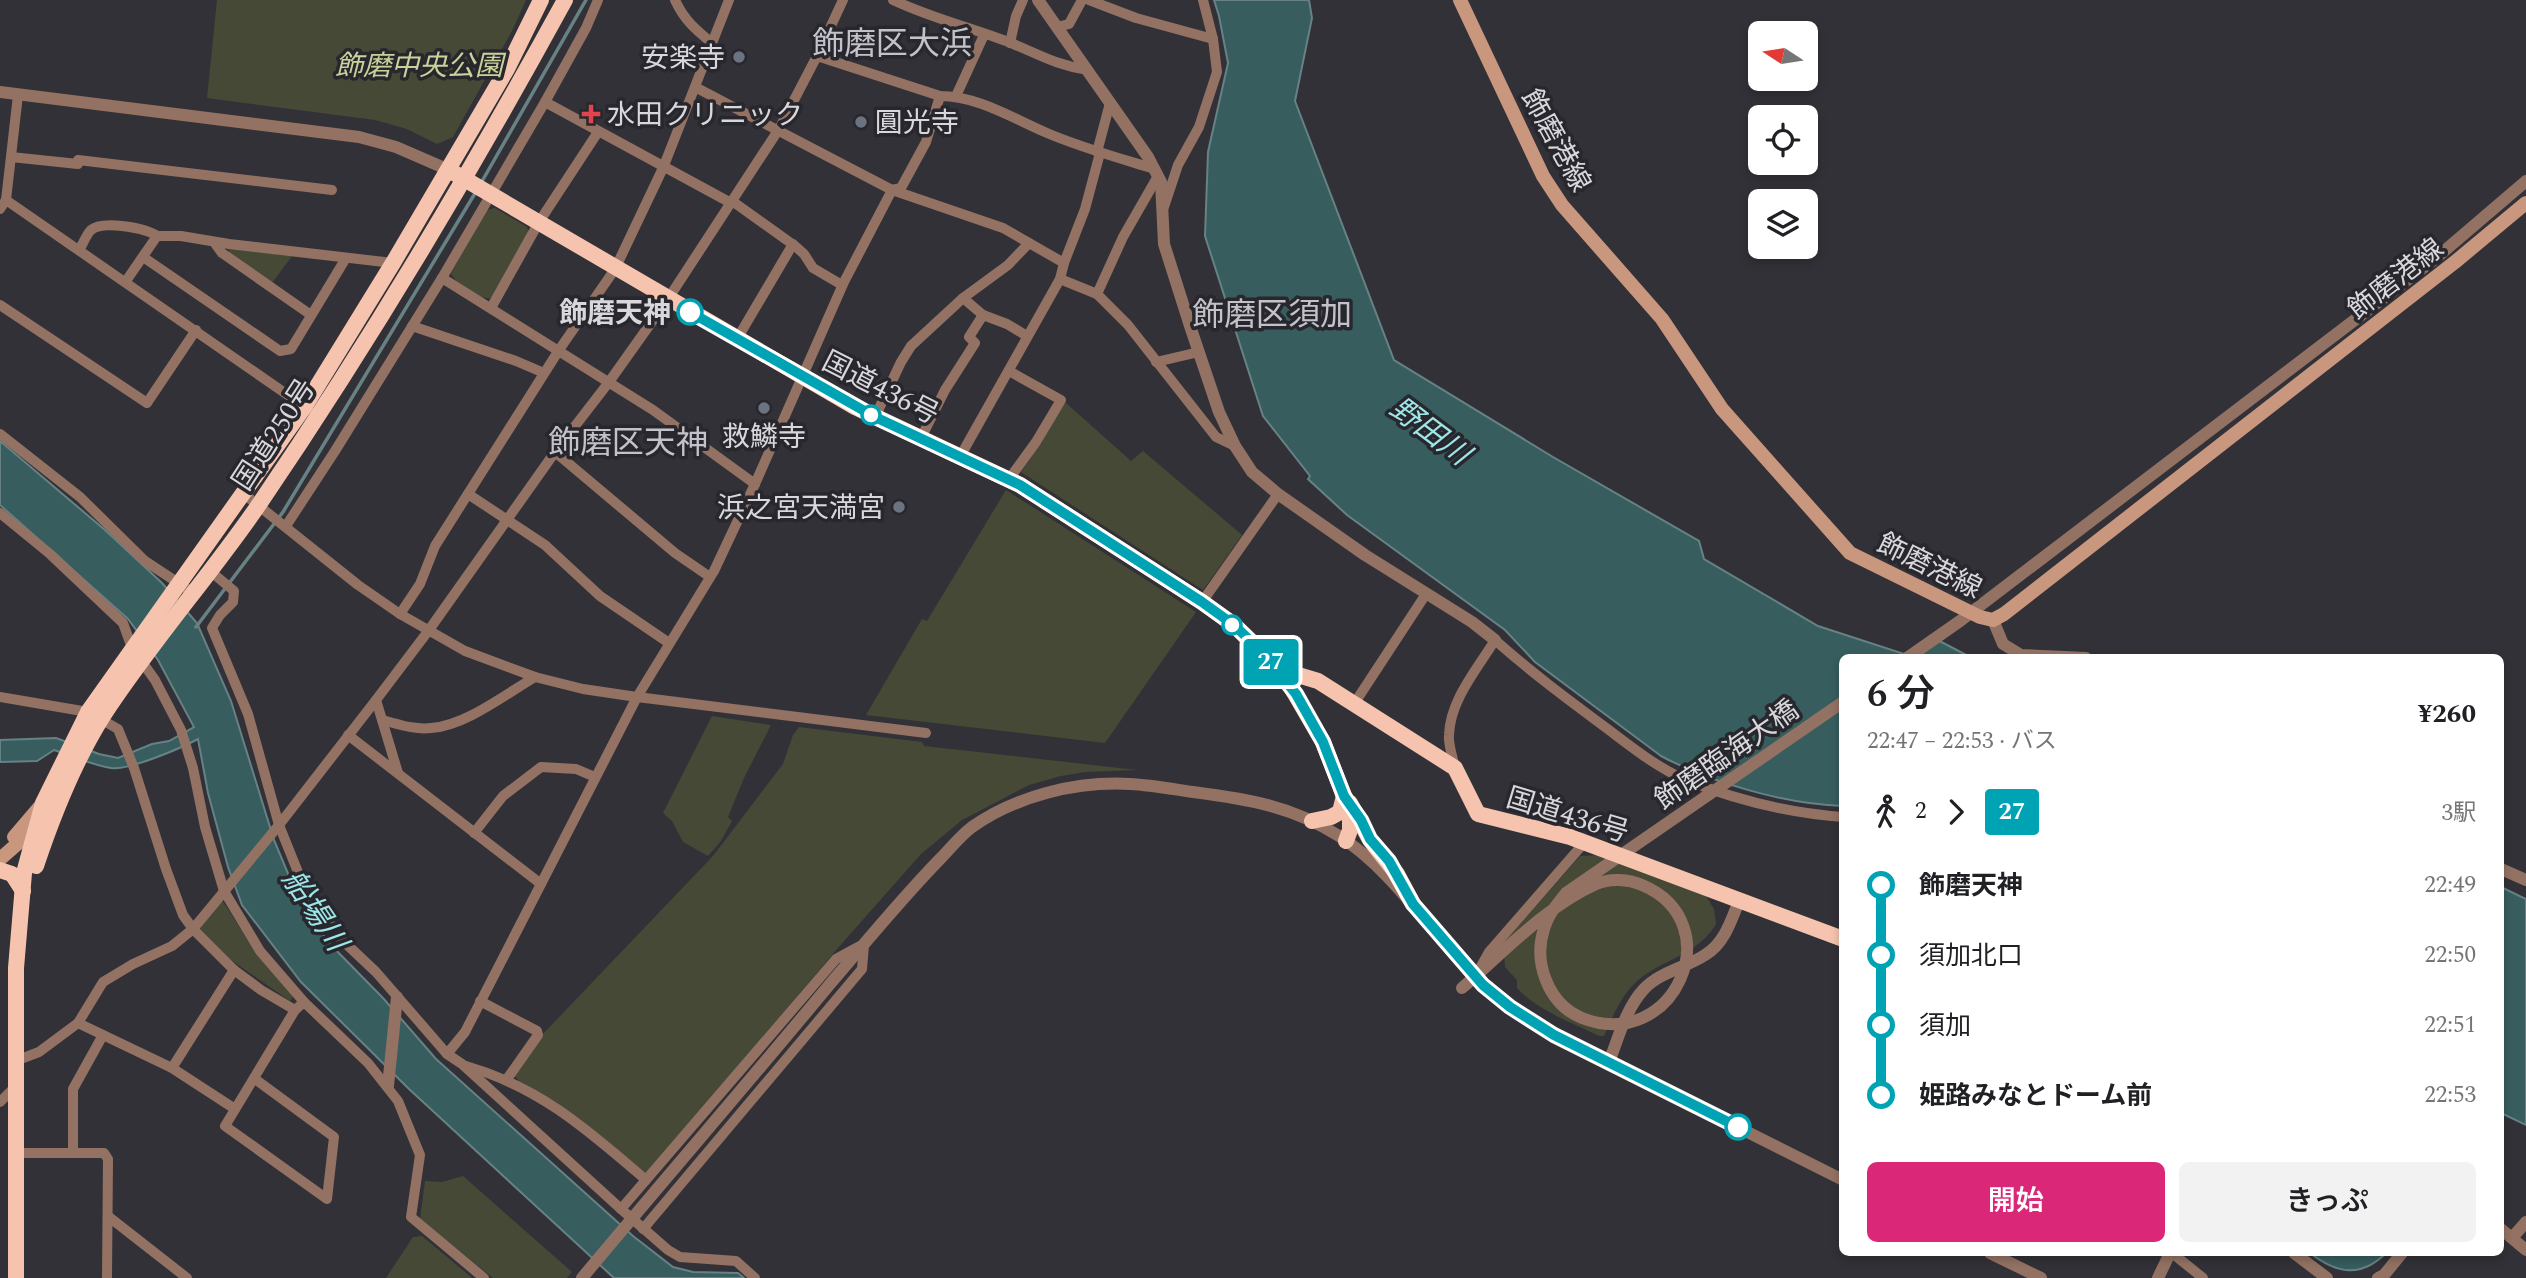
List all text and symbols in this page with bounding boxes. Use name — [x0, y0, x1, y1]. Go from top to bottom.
district label: 飾磨区大浜 — [812, 20, 972, 69]
north arrow — [1748, 21, 1818, 91]
map controls — [1748, 21, 1818, 259]
place label: 安楽寺 — [641, 37, 725, 80]
park label: 飾磨中央公園 — [335, 45, 507, 88]
marker: 安楽寺 — [731, 49, 747, 65]
street label: 飾磨港線 — [1510, 81, 1602, 200]
place label: 水田クリニック — [607, 94, 803, 137]
place label: 圓光寺 — [875, 102, 959, 145]
marker: 水田クリニック — [581, 104, 601, 124]
button: locate — [1748, 105, 1818, 175]
marker: 圓光寺 — [853, 114, 869, 130]
button: layers — [1748, 189, 1818, 259]
street label: 飾磨港線 — [2339, 228, 2453, 331]
district label: 飾磨区須加 — [1192, 291, 1352, 340]
place label: 飾磨天神 — [559, 292, 671, 335]
marker: 飾磨天神 — [677, 299, 703, 325]
street label: 国道436号 — [814, 341, 946, 436]
street label: 国道250号 — [222, 370, 327, 499]
water label: 野田川 — [1380, 386, 1482, 479]
marker: 救鱗寺 — [756, 400, 772, 416]
unlabelled marker — [861, 405, 881, 425]
place label: 救鱗寺 — [722, 416, 806, 459]
district label: 飾磨区天神 — [548, 419, 708, 468]
place label: 浜之宮天満宮 — [717, 487, 885, 530]
marker: 浜之宮天満宮 — [891, 499, 907, 515]
street label: 飾磨港線 — [1870, 522, 1989, 610]
unlabelled marker — [1222, 615, 1242, 635]
line badge: 27 — [1240, 639, 1302, 685]
text: 27 — [1258, 644, 1284, 680]
text: 6 分 — [1867, 666, 1935, 724]
street label: 飾磨臨海大橋 — [1646, 689, 1808, 821]
text: ¥260 — [2418, 694, 2476, 734]
text: 22:47 – 22:53 · バス — [1867, 724, 2057, 759]
street label: 国道436号 — [1501, 776, 1634, 854]
icon: walk — [1867, 793, 1905, 831]
icon: forward — [1937, 793, 1975, 831]
text: 2 — [1915, 794, 1927, 829]
text: 27 — [1999, 794, 2025, 830]
text: 3駅 — [2442, 796, 2476, 831]
water label: 船場川 — [270, 860, 360, 963]
text: 飾磨天神 — [1919, 866, 2023, 906]
text: 22:49 — [2424, 868, 2476, 903]
text: 須加北口 — [1919, 936, 2023, 976]
text: 22:50 — [2424, 938, 2476, 973]
text: 須加 — [1919, 1006, 1971, 1046]
text: 22:51 — [2424, 1008, 2476, 1043]
text: 姫路みなとドーム前 — [1919, 1076, 2152, 1116]
text: 22:53 — [2424, 1078, 2476, 1113]
unlabelled marker — [1725, 1114, 1751, 1140]
button: 開始 — [1867, 1162, 2165, 1242]
button: きっぷ — [2179, 1162, 2476, 1242]

